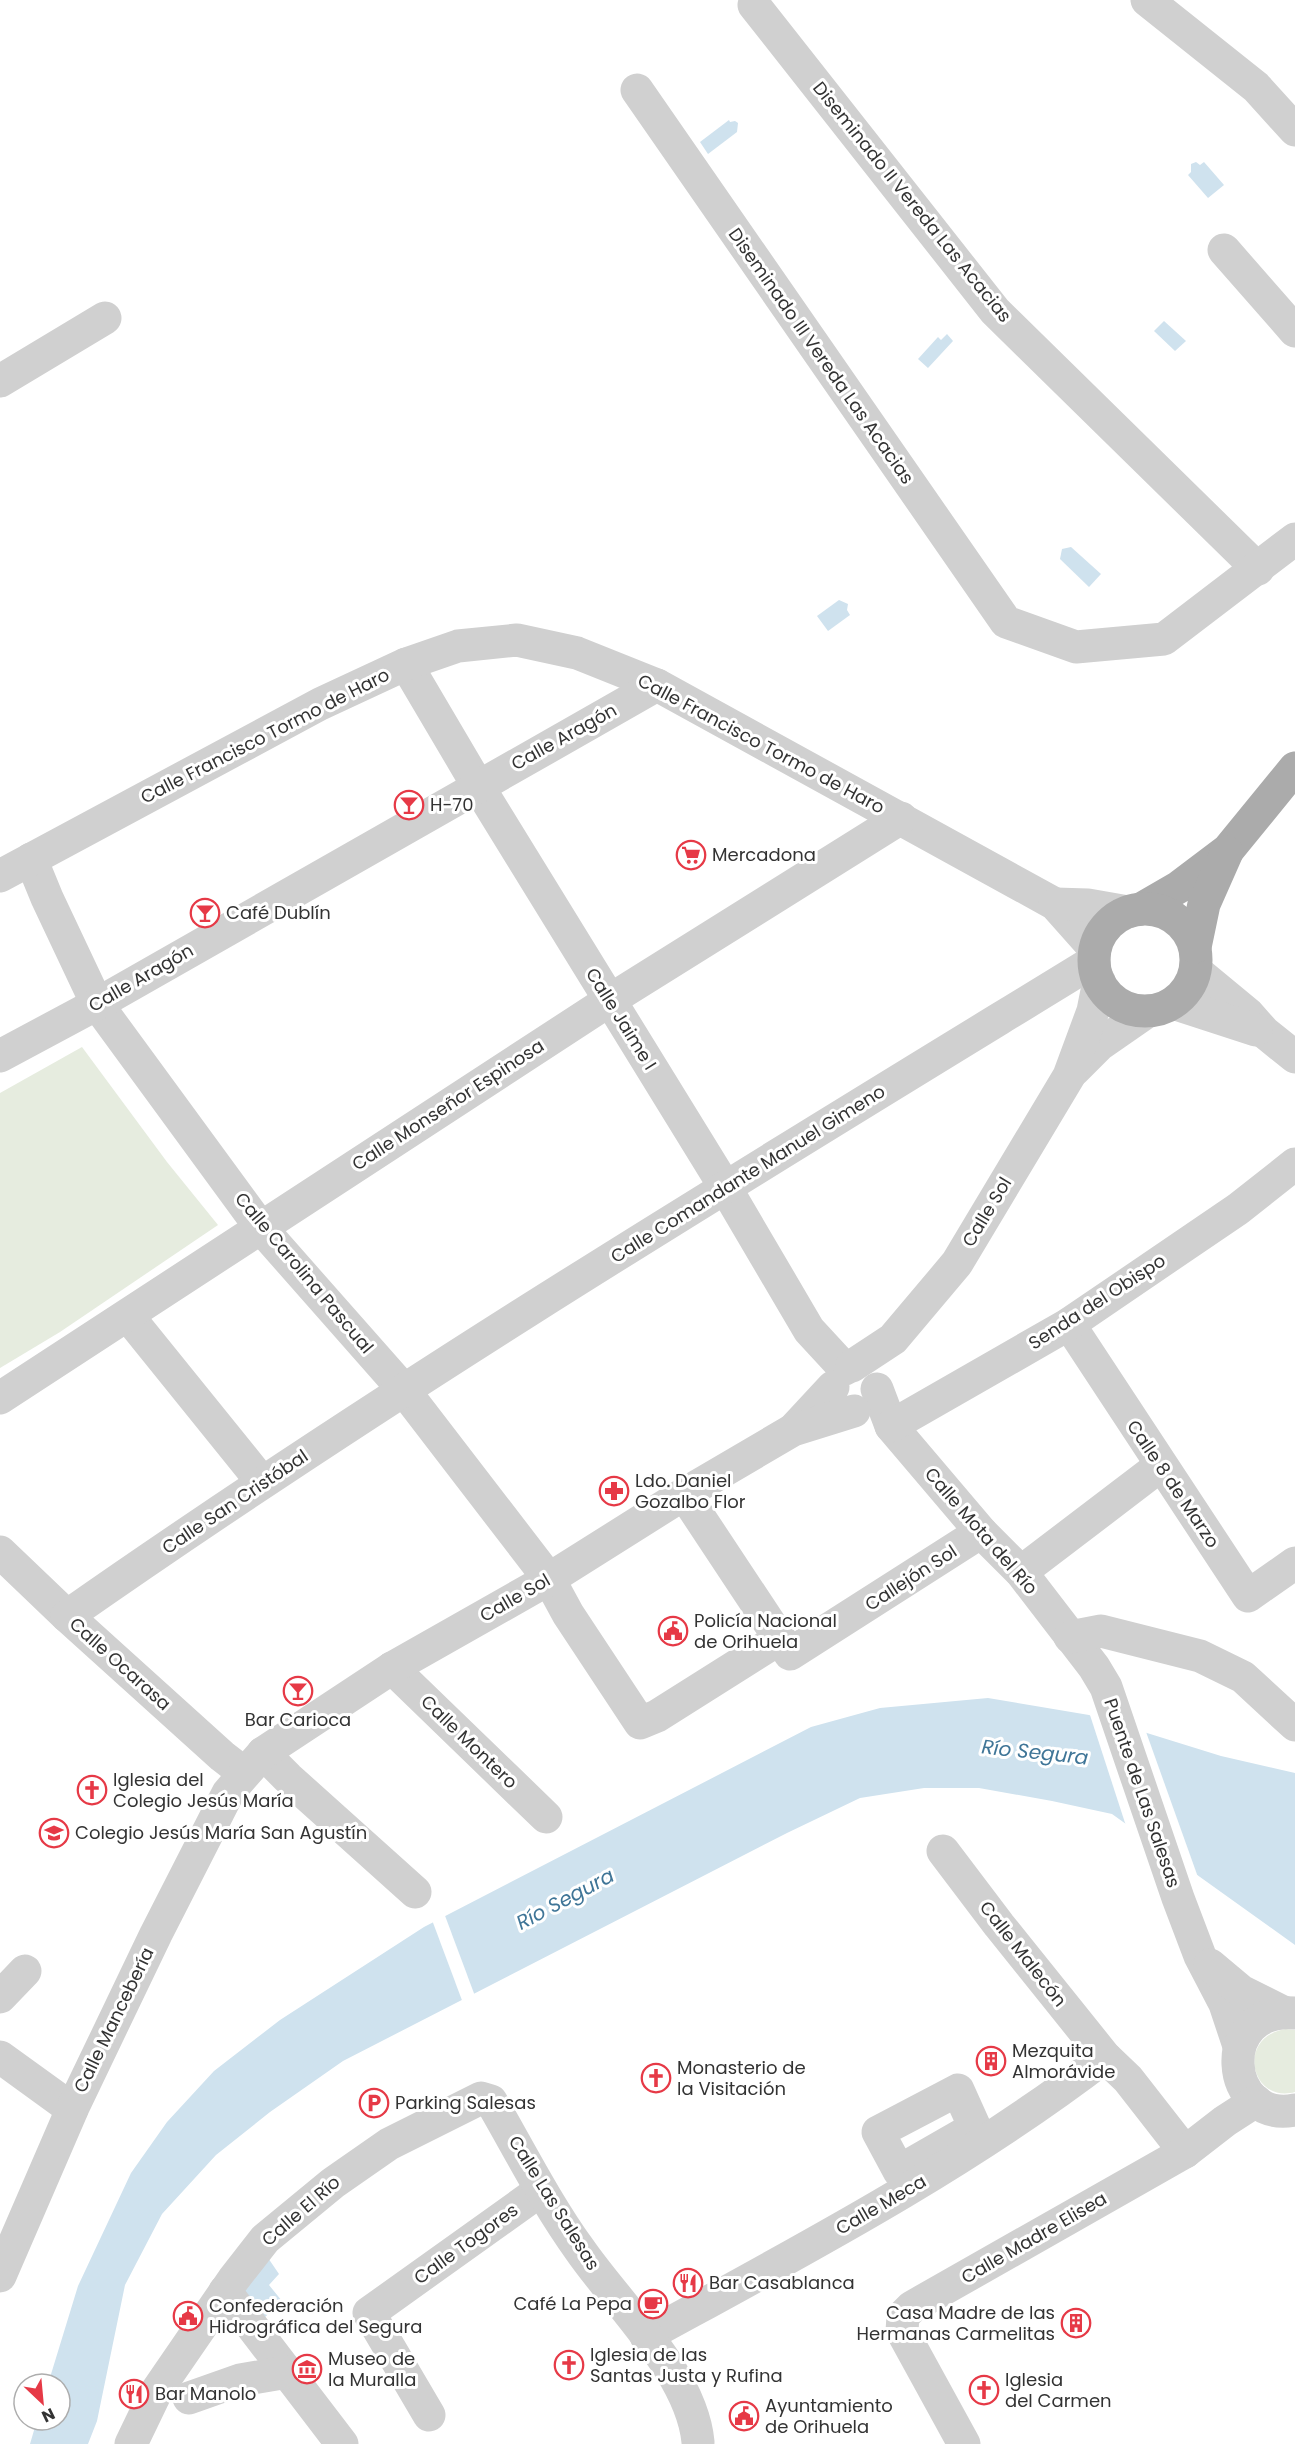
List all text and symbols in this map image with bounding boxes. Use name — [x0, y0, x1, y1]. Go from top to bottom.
street label: Diseminado II Vereda Las Acacias — [807, 76, 1017, 327]
street label: Diseminado III Vereda Las Acacias — [723, 223, 920, 489]
street label: Calle Francisco Tormo de Haro — [136, 662, 393, 809]
street label: Calle Francisco Tormo de Haro — [633, 668, 889, 819]
street label: Calle Aragón — [506, 697, 621, 776]
bar icon: H-70 — [393, 789, 425, 821]
place label: H-70 — [430, 792, 474, 817]
supermarket icon: Mercadona — [675, 839, 707, 871]
place label: Mercadona — [712, 842, 816, 867]
bar icon: Café Dublín — [189, 897, 221, 929]
place label: Café Dublín — [226, 900, 331, 925]
street label: Calle Aragón — [84, 937, 198, 1018]
street label: Calle Jaime I — [580, 963, 663, 1075]
street label: Calle Monseñor Espinosa — [347, 1033, 549, 1176]
street label: Calle Comandante Manuel Gimeno — [606, 1078, 890, 1269]
street label: Calle Sol — [956, 1172, 1017, 1251]
street label: Calle Carolina Pascual — [229, 1187, 379, 1359]
street label: Senda del Obispo — [1023, 1248, 1170, 1355]
street label: Calle 8 de Marzo — [1121, 1415, 1226, 1553]
street label: Calle San Cristóbal — [157, 1443, 313, 1560]
street label: Calle Mota del Río — [919, 1462, 1044, 1600]
place label: Ldo. Daniel Gozalbo Flor — [635, 1468, 746, 1514]
pharmacy icon: Ldo. Daniel Gozalbo Flor — [598, 1475, 630, 1507]
street label: Callejón Sol — [860, 1539, 962, 1617]
street label: Calle Sol — [475, 1567, 555, 1628]
place label: Policía Nacional de Orihuela — [694, 1608, 837, 1654]
street label: Calle Ocarasa — [64, 1611, 176, 1716]
public building icon: Policía Nacional de Orihuela — [657, 1615, 689, 1647]
bar icon: Bar Carioca — [282, 1675, 314, 1707]
street label: Calle Montero — [416, 1689, 523, 1794]
street label: Puente de Las Salesas — [1098, 1695, 1187, 1891]
place label: Bar Carioca — [245, 1707, 351, 1732]
water label: Río Segura — [980, 1732, 1090, 1772]
place label: Iglesia del Colegio Jesús María — [113, 1767, 294, 1813]
church icon: Iglesia del Colegio Jesús María — [76, 1774, 108, 1806]
school or university icon: Colegio Jesús María San Agustín — [38, 1817, 70, 1849]
place label: Colegio Jesús María San Agustín — [75, 1820, 367, 1845]
water label: Río Segura — [511, 1861, 619, 1937]
street label: Calle Malecón — [974, 1896, 1073, 2012]
street label: Calle Mancebería — [68, 1943, 160, 2097]
place label: Mezquita Almorávide — [1012, 2038, 1115, 2084]
building icon: Mezquita Almorávide — [975, 2045, 1007, 2077]
place label: Monasterio de la Visitación — [677, 2055, 806, 2101]
church icon: Monasterio de la Visitación — [640, 2062, 672, 2094]
parking icon: Parking Salesas — [358, 2087, 390, 2119]
place label: Parking Salesas — [395, 2090, 536, 2115]
street label: Calle Las Salesas — [503, 2131, 606, 2275]
street label: Calle Meca — [831, 2169, 931, 2241]
street label: Calle El Río — [256, 2170, 345, 2252]
street label: Calle Madre Elisea — [956, 2186, 1111, 2289]
street label: Calle Togores — [409, 2197, 523, 2290]
restaurant icon: Bar Casablanca — [672, 2267, 704, 2299]
place label: Bar Casablanca — [709, 2270, 855, 2295]
cafe icon: Café La Pepa — [637, 2288, 669, 2320]
place label: Café La Pepa — [513, 2291, 632, 2316]
place label: Confederación Hidrográfica del Segura — [209, 2293, 422, 2339]
public building icon: Confederación Hidrográfica del Segura — [172, 2300, 204, 2332]
place label: Casa Madre de las Hermanas Carmelitas — [857, 2300, 1055, 2346]
building icon: Casa Madre de las Hermanas Carmelitas — [1060, 2307, 1092, 2339]
place label: Iglesia de las Santas Justa y Rufina — [590, 2342, 783, 2388]
place label: Museo de la Muralla — [328, 2346, 416, 2392]
church icon: Iglesia de las Santas Justa y Rufina — [553, 2349, 585, 2381]
museum icon: Museo de la Muralla — [291, 2353, 323, 2385]
place label: Iglesia del Carmen — [1005, 2367, 1112, 2413]
north arrow — [12, 2372, 72, 2432]
church icon: Iglesia del Carmen — [968, 2374, 1000, 2406]
restaurant icon: Bar Manolo — [118, 2378, 150, 2410]
place label: Bar Manolo — [155, 2381, 256, 2406]
place label: Ayuntamiento de Orihuela — [765, 2393, 893, 2439]
public building icon: Ayuntamiento de Orihuela — [728, 2400, 760, 2432]
text: N — [38, 2402, 59, 2428]

